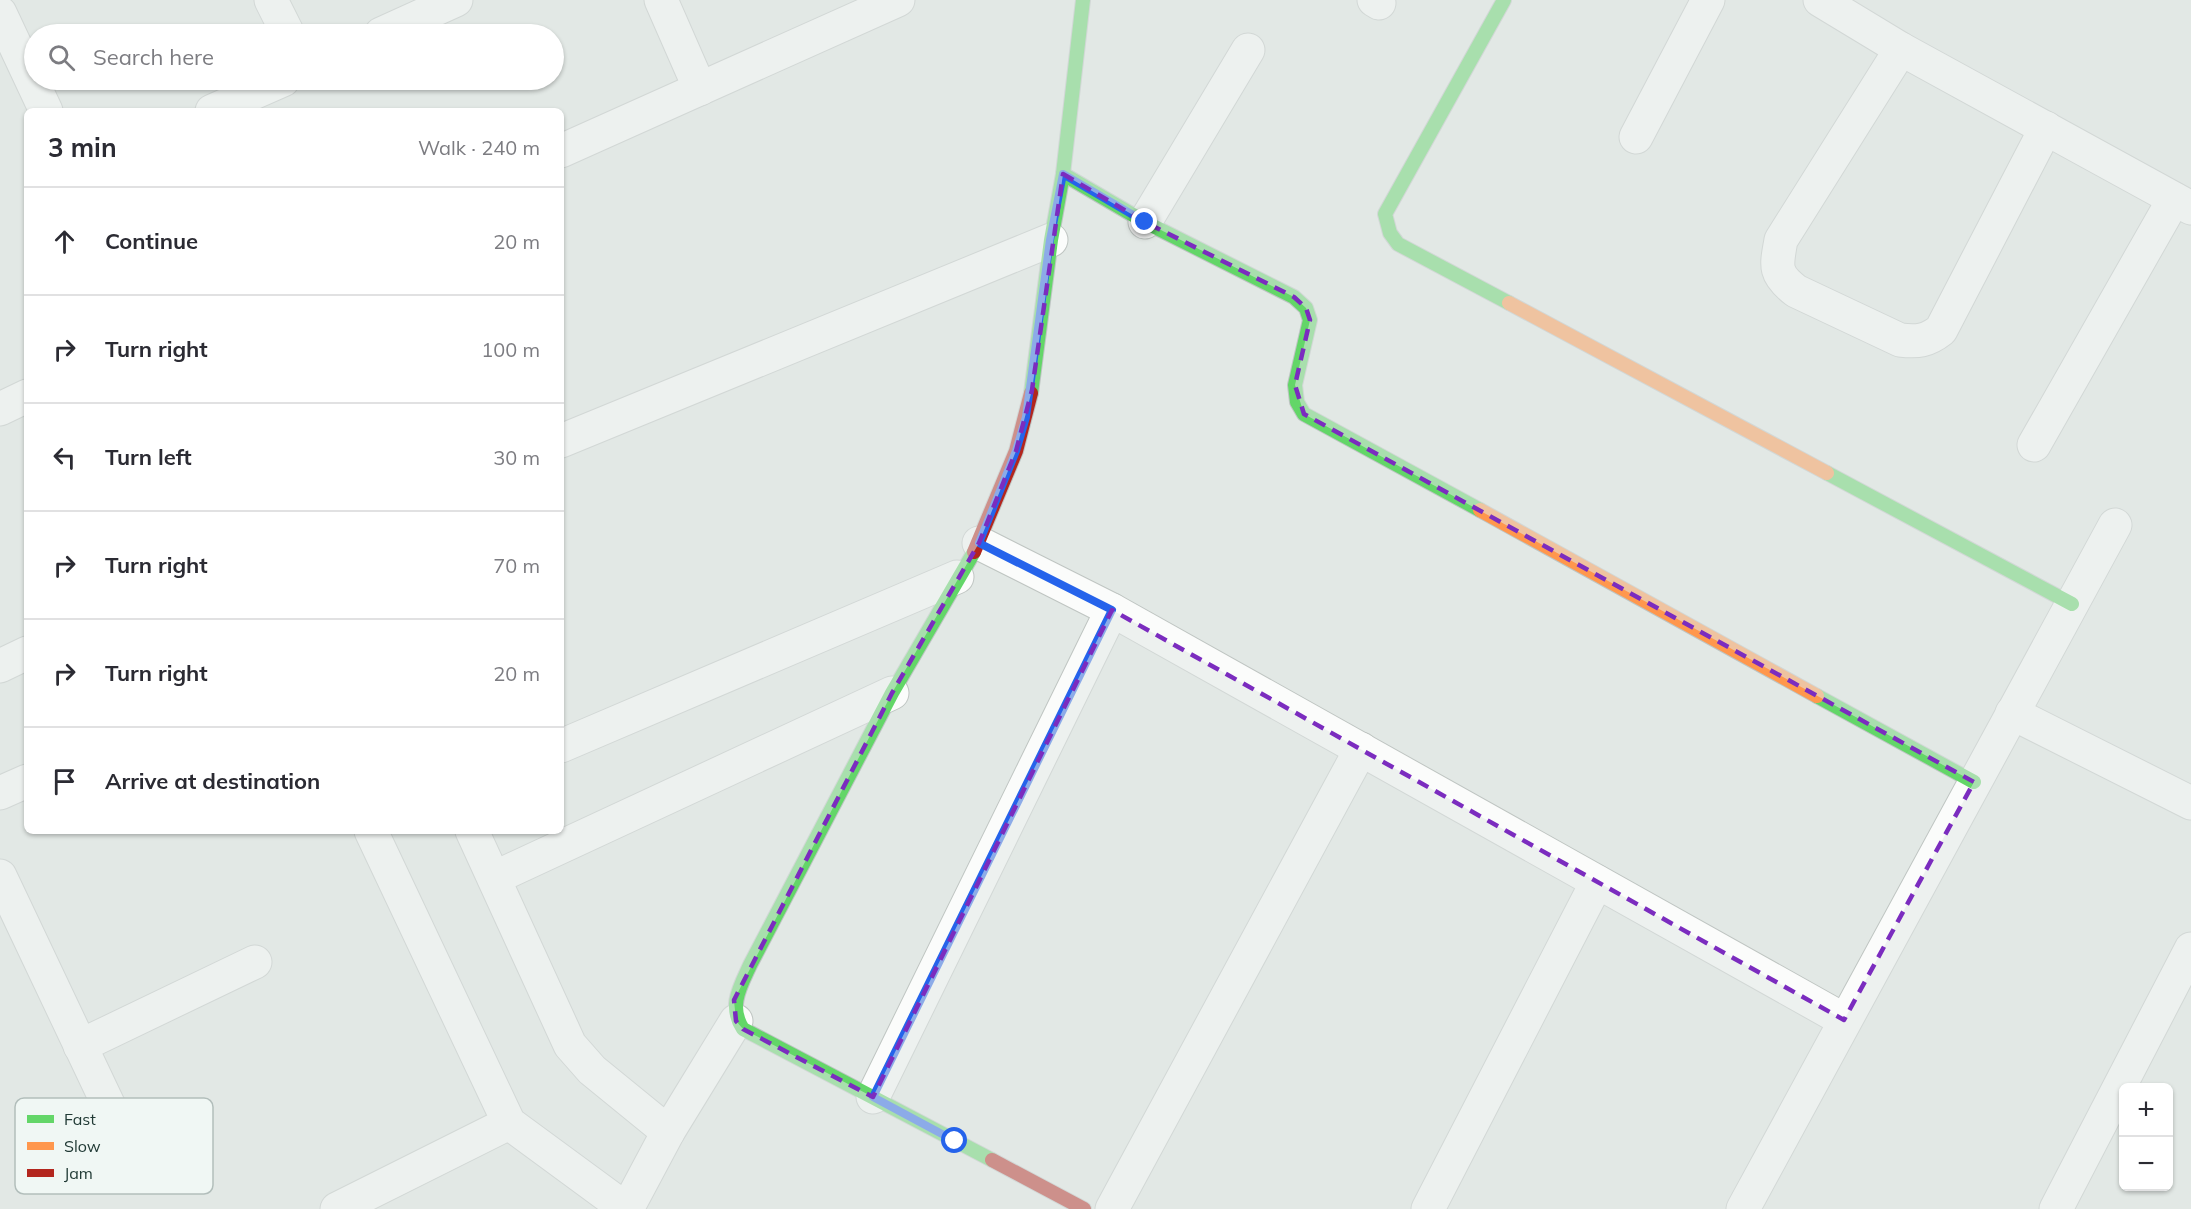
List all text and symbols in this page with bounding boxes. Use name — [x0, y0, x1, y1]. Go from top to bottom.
search box — [24, 24, 564, 90]
icon: search — [45, 41, 78, 74]
text: Search here — [93, 43, 214, 71]
text: 3 min — [48, 131, 117, 164]
text: Walk · 240 m — [418, 135, 540, 160]
route end — [1131, 208, 1157, 234]
icon: ahead — [48, 225, 81, 258]
text: Continue — [105, 227, 198, 255]
text: 20 m — [493, 229, 540, 254]
icon: right — [48, 333, 81, 366]
text: Turn right — [105, 335, 208, 363]
text: 100 m — [481, 337, 540, 362]
icon: left — [48, 441, 81, 474]
text: Turn left — [105, 443, 192, 471]
text: 30 m — [493, 445, 540, 470]
icon: right — [48, 549, 81, 582]
text: Turn right — [105, 551, 208, 579]
text: 70 m — [493, 553, 540, 578]
icon: right — [48, 657, 81, 690]
text: Turn right — [105, 659, 208, 687]
text: 20 m — [493, 661, 540, 686]
icon: arrive — [48, 765, 81, 798]
text: Arrive at destination — [105, 767, 320, 795]
map controls — [2119, 1083, 2173, 1191]
button: + — [2119, 1083, 2173, 1137]
legend — [15, 1098, 213, 1194]
text: Fast — [64, 1109, 96, 1129]
route start — [941, 1127, 967, 1153]
text: Slow — [64, 1136, 101, 1156]
button: − — [2119, 1137, 2173, 1191]
text: Jam — [64, 1163, 93, 1183]

